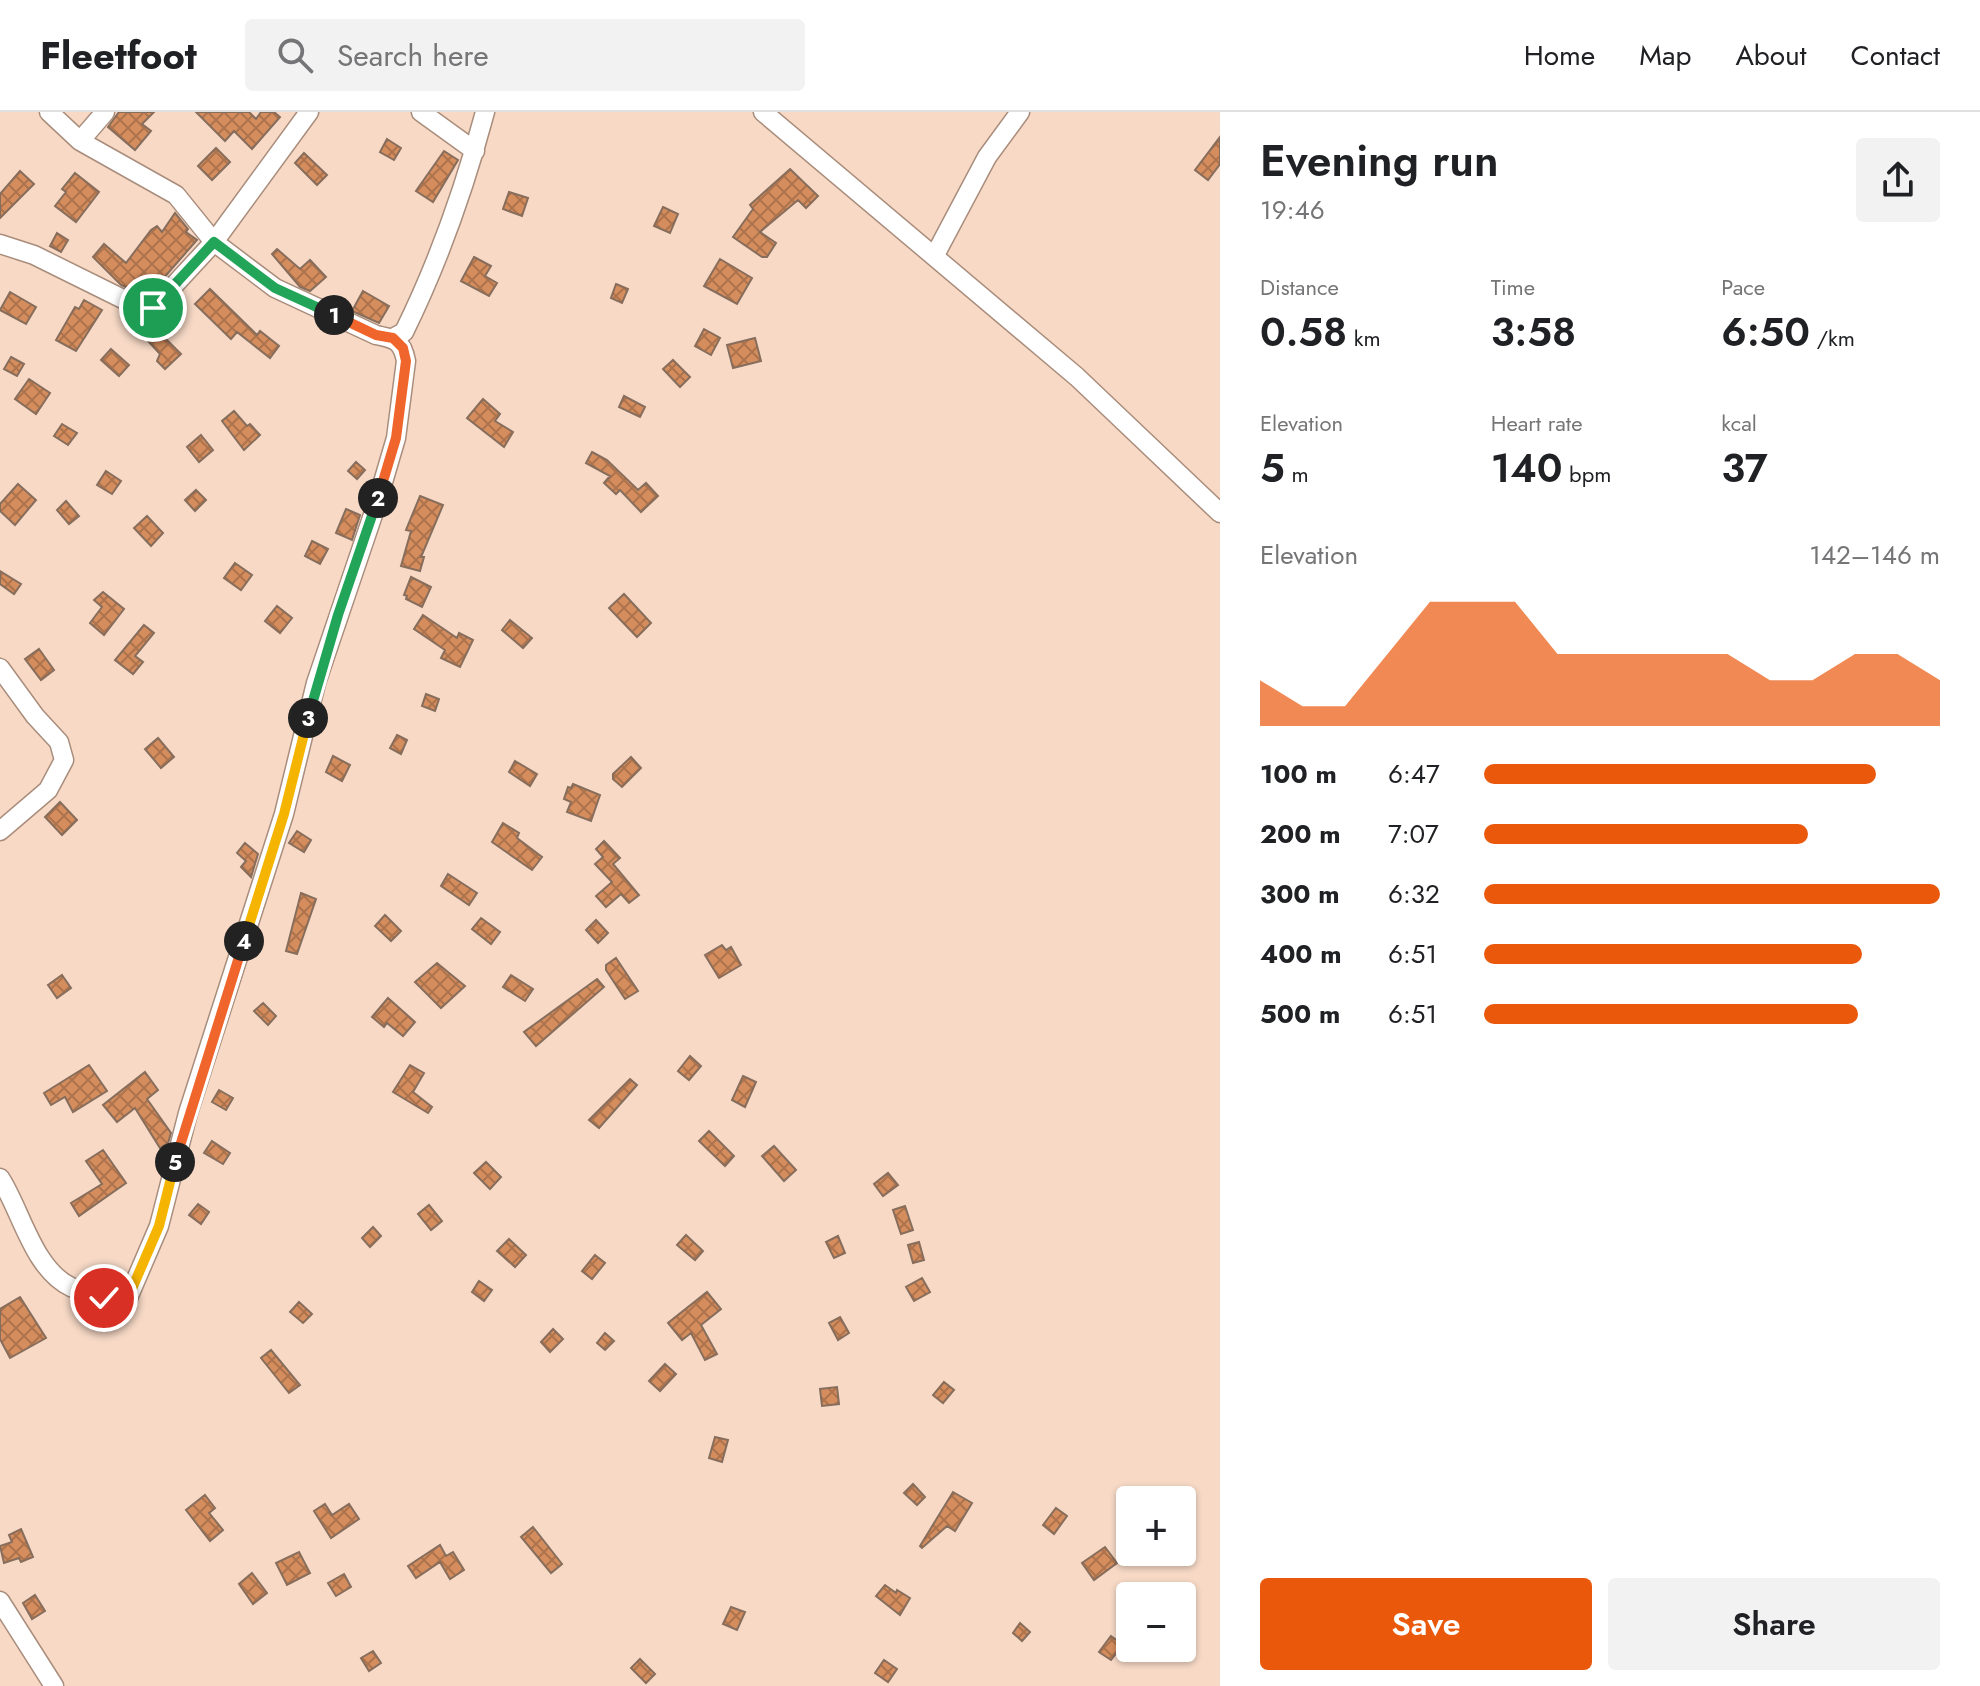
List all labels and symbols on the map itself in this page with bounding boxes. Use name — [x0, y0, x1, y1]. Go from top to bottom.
pin — [119, 274, 187, 342]
pin: 1 — [314, 295, 354, 335]
pin: 2 — [358, 478, 398, 518]
pin: 3 — [288, 698, 328, 738]
pin: 4 — [224, 921, 264, 961]
pin: 5 — [155, 1142, 195, 1182]
pin — [70, 1264, 138, 1332]

